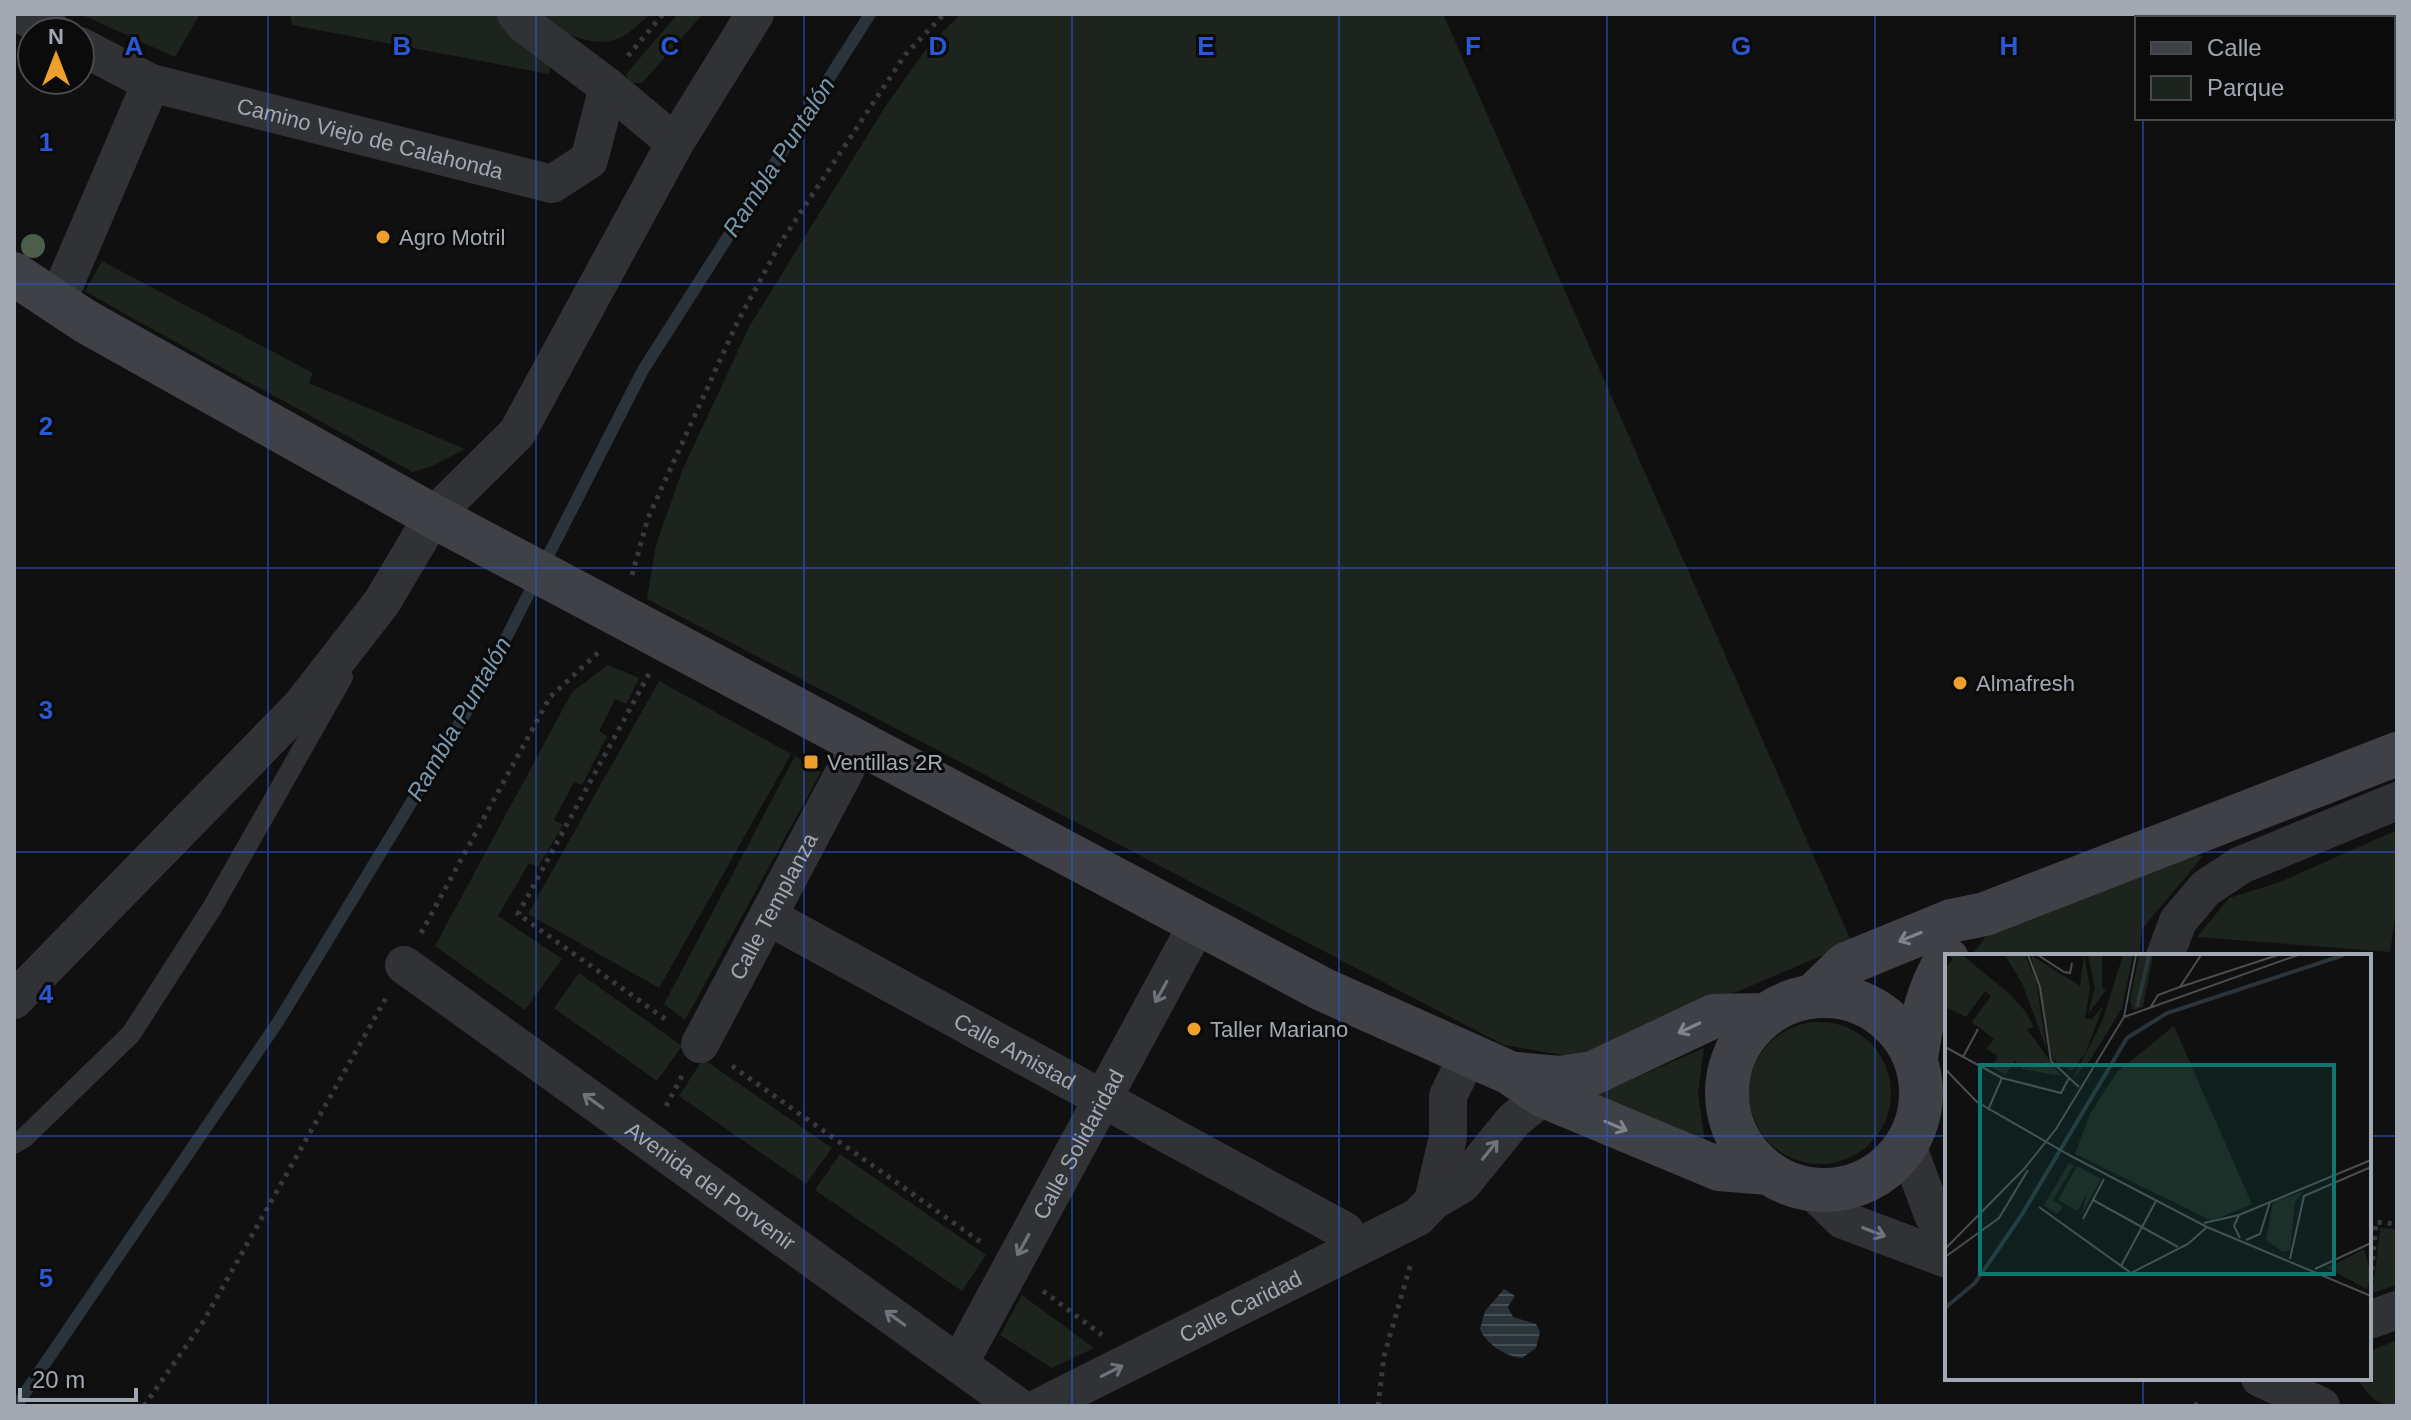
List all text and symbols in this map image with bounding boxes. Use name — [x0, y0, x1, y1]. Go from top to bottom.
north arrow — [16, 16, 96, 96]
legend — [2135, 16, 2395, 120]
text: N — [48, 24, 64, 49]
text: A — [125, 31, 144, 61]
text: B — [393, 31, 411, 61]
text: C — [661, 31, 680, 61]
text: D — [929, 31, 947, 61]
text: E — [1197, 31, 1215, 61]
text: F — [1465, 31, 1481, 61]
text: G — [1731, 31, 1751, 61]
text: H — [2000, 31, 2018, 61]
text: Calle — [2207, 34, 2262, 61]
water label: Rambla Puntalón — [717, 72, 840, 241]
text: Parque — [2207, 74, 2284, 101]
street label: Camino Viejo de Calahonda — [234, 93, 507, 184]
text: 1 — [39, 127, 53, 157]
place label: Agro Motril — [399, 225, 505, 250]
marker: Agro Motril — [374, 228, 392, 246]
text: 2 — [39, 411, 53, 441]
water label: Rambla Puntalón — [401, 632, 516, 805]
place label: Almafresh — [1976, 671, 2075, 696]
marker: Almafresh — [1951, 674, 1969, 692]
text: 3 — [39, 695, 53, 725]
place label: Ventillas 2R — [827, 750, 943, 775]
marker: Ventillas 2R — [802, 753, 820, 771]
street label: Calle Templanza — [724, 828, 823, 984]
one-way arrow — [1899, 931, 1923, 946]
inset map — [1945, 954, 2371, 1380]
text: 4 — [39, 979, 54, 1009]
one-way arrow — [1153, 980, 1169, 1003]
street label: Calle Amistad — [950, 1008, 1080, 1095]
place label: Taller Mariano — [1210, 1017, 1348, 1042]
marker: Taller Mariano — [1185, 1020, 1203, 1038]
one-way arrow — [1677, 1021, 1701, 1036]
street label: Calle Solidaridad — [1028, 1065, 1129, 1224]
one-way arrow — [583, 1093, 605, 1109]
street label: Avenida del Porvenir — [621, 1117, 800, 1256]
one-way arrow — [1603, 1120, 1628, 1135]
one-way arrow — [1480, 1140, 1498, 1161]
one-way arrow — [1861, 1226, 1886, 1240]
one-way arrow — [1015, 1233, 1031, 1256]
text: 5 — [39, 1263, 53, 1293]
street label: Calle Caridad — [1175, 1266, 1306, 1348]
one-way arrow — [885, 1310, 907, 1327]
scale bar — [20, 1352, 136, 1402]
one-way arrow — [1099, 1363, 1123, 1378]
text: 20 m — [32, 1366, 85, 1393]

